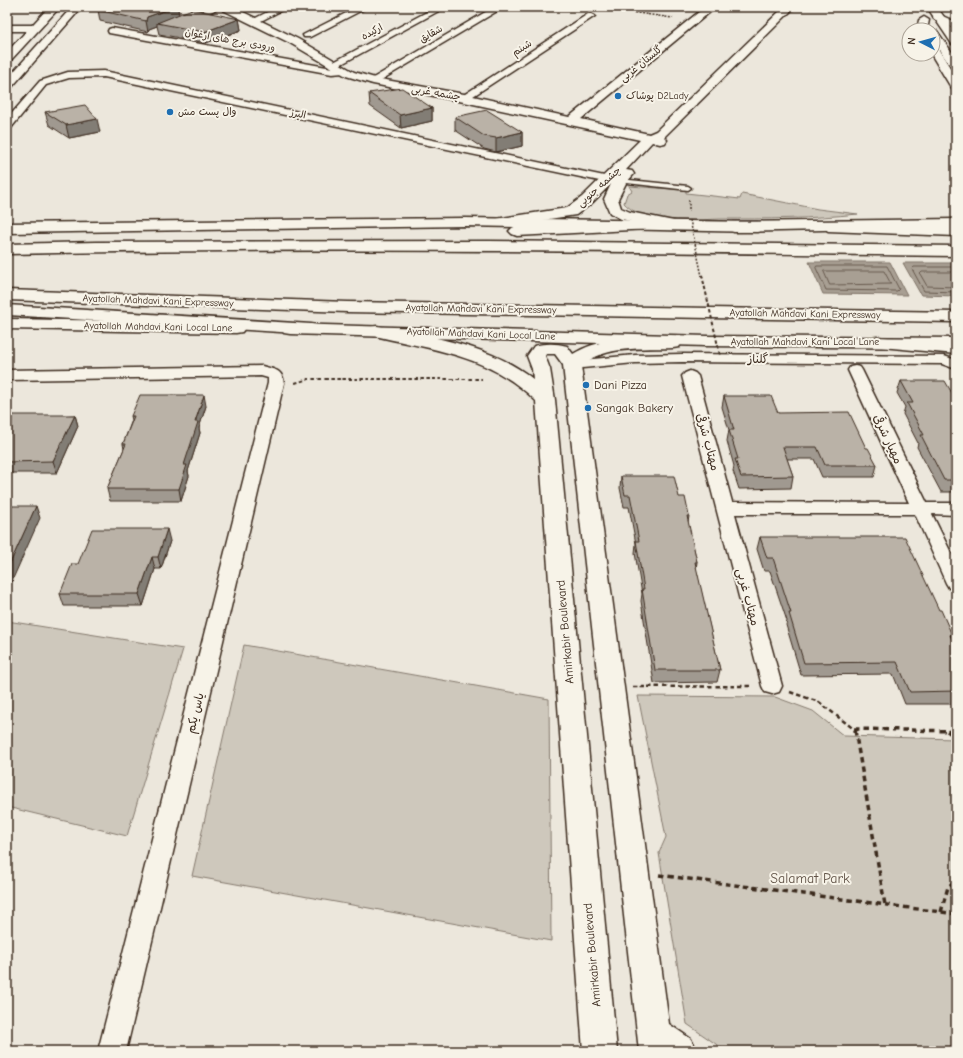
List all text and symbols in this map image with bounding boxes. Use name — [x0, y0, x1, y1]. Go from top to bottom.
street label: ارکیده — [359, 21, 385, 43]
north arrow — [901, 22, 941, 62]
street label: شقایق — [417, 23, 445, 45]
street label: ورودی برج های ارغوان — [184, 26, 276, 55]
street label: شبنم — [510, 37, 535, 60]
text: N — [905, 37, 918, 45]
street label: گلستان غربی — [617, 43, 665, 85]
street label: چشمه غربی — [410, 83, 462, 104]
place label: پوشاک D2Lady — [626, 90, 689, 102]
marker: پوشاک D2Lady — [613, 91, 623, 101]
place label: وال پست مش — [178, 106, 236, 118]
street label: البرز — [288, 106, 307, 122]
marker: وال پست مش — [165, 107, 175, 117]
street label: چشمه جنوبی — [575, 164, 624, 210]
street label: Ayatollah Mahdavi Kani Expressway — [82, 292, 234, 310]
street label: Ayatollah Mahdavi Kani Expressway — [405, 302, 557, 316]
street label: Ayatollah Mahdavi Kani Expressway — [729, 307, 881, 321]
street label: Ayatollah Mahdavi Kani Local Lane — [84, 320, 232, 334]
street label: Ayatollah Mahdavi Kani Local Lane — [407, 325, 555, 343]
street label: Ayatollah Mahdavi Kani Local Lane — [731, 336, 879, 348]
street label: گلناز — [747, 352, 768, 366]
place label: Dani Pizza — [594, 378, 647, 392]
marker: Dani Pizza — [581, 380, 591, 390]
place label: Sangak Bakery — [596, 401, 674, 415]
marker: Sangak Bakery — [583, 403, 593, 413]
street label: مهتاب شرقی — [693, 412, 722, 473]
street label: مهیار شرقی — [870, 412, 906, 466]
street label: مهتاب غربی — [733, 567, 762, 628]
street label: Amirkabir Boulevard — [553, 579, 577, 685]
street label: یاس یکم — [183, 691, 209, 735]
park label: Salamat Park — [770, 870, 850, 887]
street label: Amirkabir Boulevard — [580, 902, 604, 1008]

